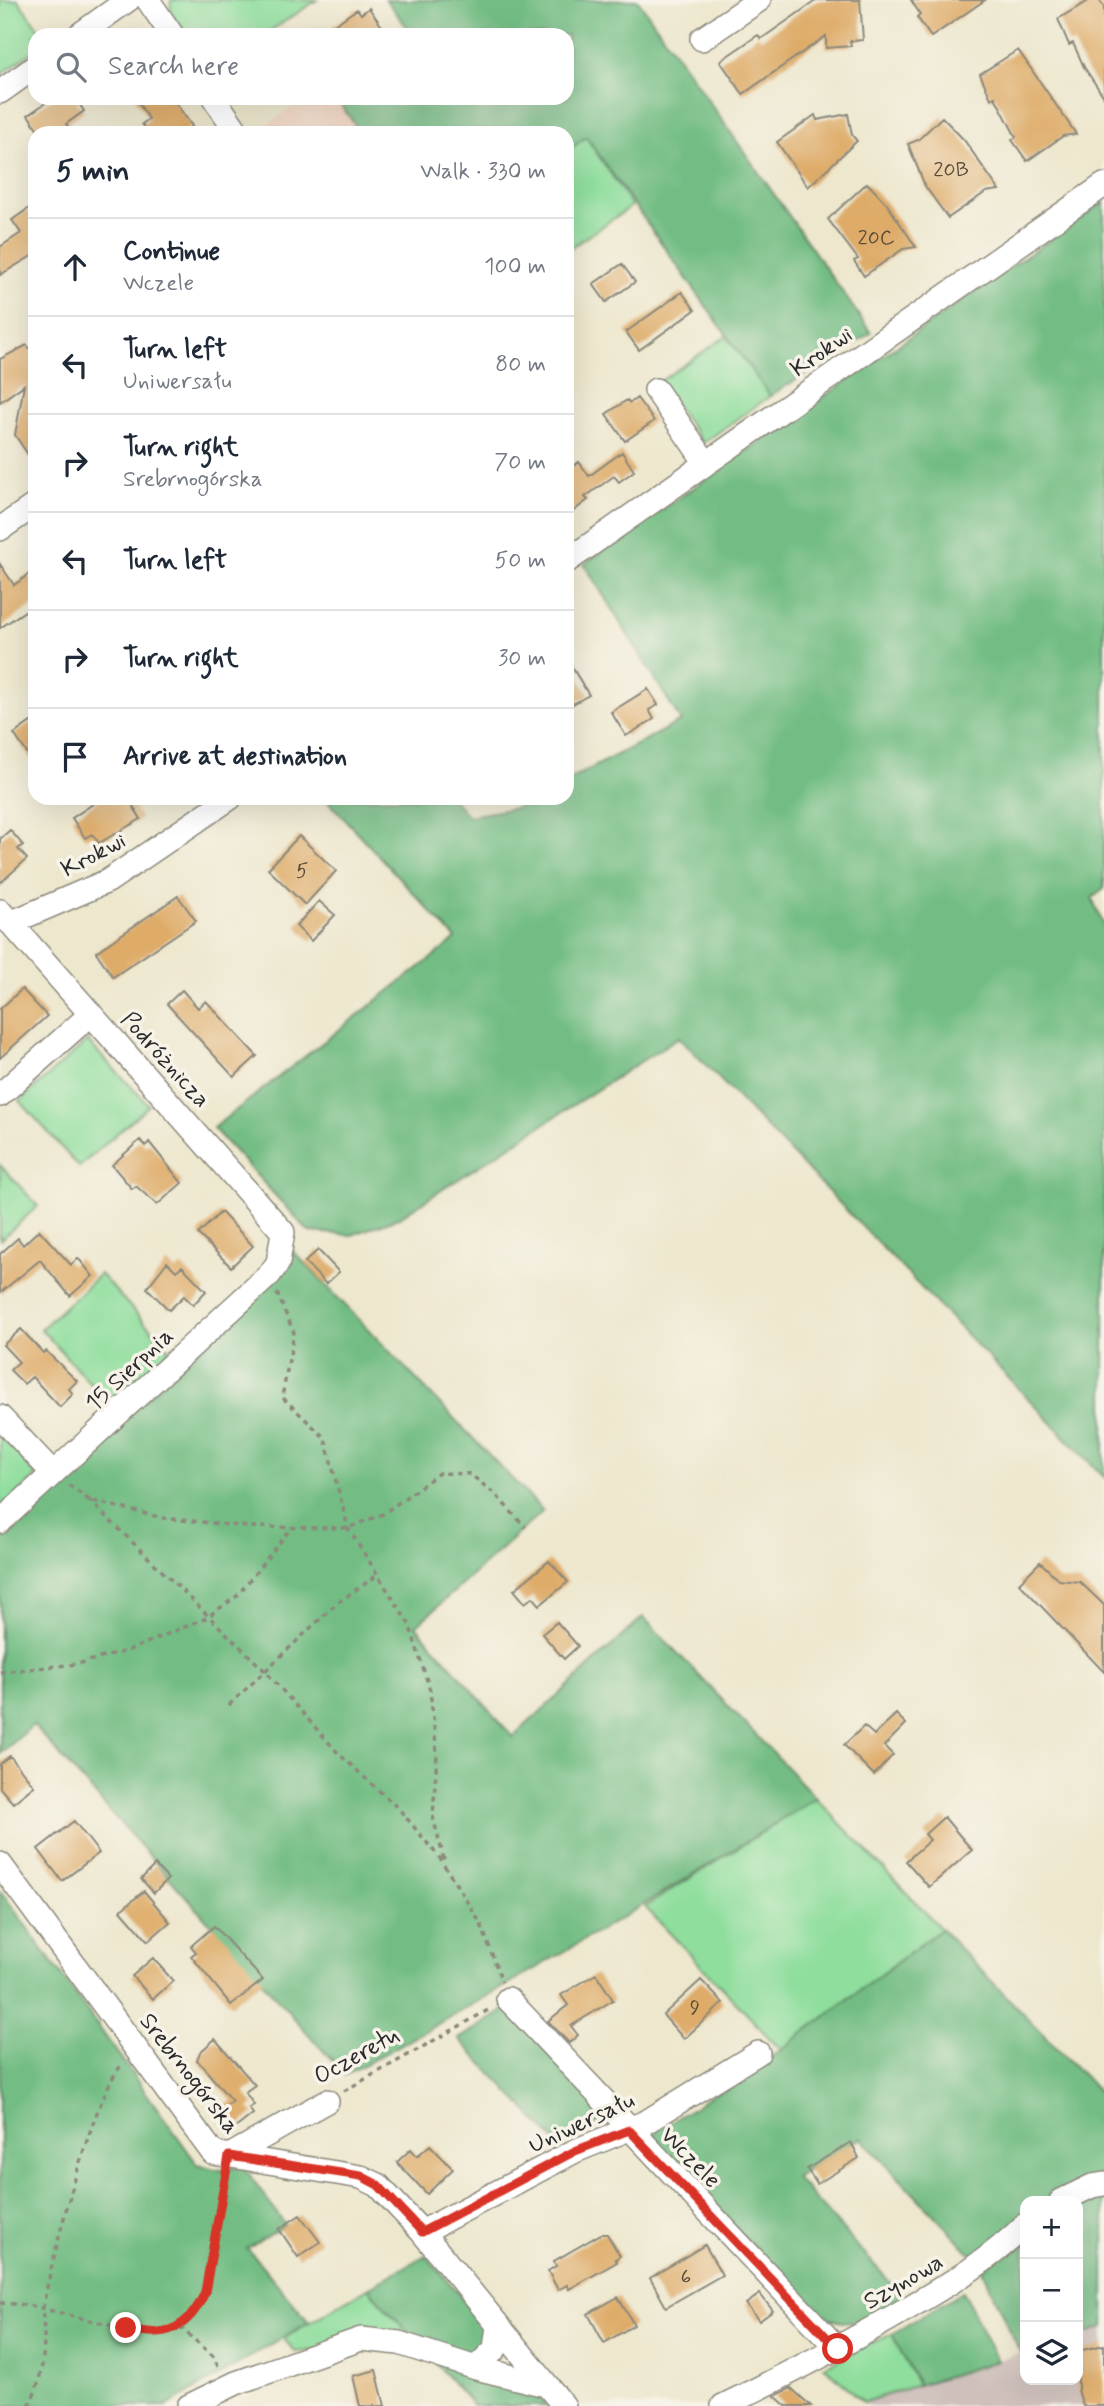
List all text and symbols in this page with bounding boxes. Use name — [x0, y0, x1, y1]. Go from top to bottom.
search box — [28, 28, 574, 105]
icon: search — [52, 48, 90, 86]
text: Search here — [108, 50, 239, 84]
text: 5 min — [56, 152, 130, 191]
house number: 20B — [933, 156, 969, 184]
text: Walk · 330 m — [420, 157, 546, 187]
house number: 20C — [857, 224, 895, 252]
text: Continue — [123, 235, 220, 269]
icon: ahead — [56, 248, 94, 286]
text: 100 m — [484, 252, 546, 282]
text: Wczele — [123, 269, 194, 299]
street label: Krokwi — [785, 320, 859, 385]
text: Turn left — [123, 333, 227, 367]
icon: left — [56, 346, 94, 384]
text: 80 m — [495, 350, 546, 380]
text: Uniwersału — [123, 367, 232, 397]
text: Turn right — [123, 431, 239, 465]
icon: right — [56, 444, 94, 482]
text: 70 m — [494, 448, 546, 478]
text: Srebrnogórska — [123, 465, 263, 495]
icon: left — [56, 542, 94, 580]
text: Turn left — [123, 544, 227, 578]
text: 50 m — [495, 546, 546, 576]
icon: right — [56, 640, 94, 678]
text: Turn right — [123, 642, 239, 676]
text: 30 m — [498, 644, 546, 674]
icon: arrive — [56, 738, 94, 776]
text: Arrive at destination — [123, 740, 347, 774]
street label: Krokwi — [56, 825, 132, 885]
house number: 5 — [296, 857, 308, 885]
street label: Podróżnicza — [113, 1005, 216, 1115]
street label: 15 Sierpnia — [79, 1321, 181, 1419]
house number: 9 — [690, 1994, 700, 2022]
street label: Srebrnogórska — [130, 2007, 246, 2142]
street label: Oczeretu — [309, 2020, 405, 2092]
street label: Uniwersału — [524, 2085, 640, 2161]
street label: Wczele — [653, 2121, 727, 2196]
map controls — [1020, 2196, 1083, 2385]
button: + — [1020, 2196, 1083, 2259]
street label: Szynowa — [858, 2247, 949, 2317]
button: − — [1020, 2259, 1083, 2322]
house number: 6 — [681, 2263, 691, 2291]
route end — [110, 2312, 141, 2343]
button: layers — [1020, 2322, 1083, 2385]
route start — [822, 2333, 853, 2364]

